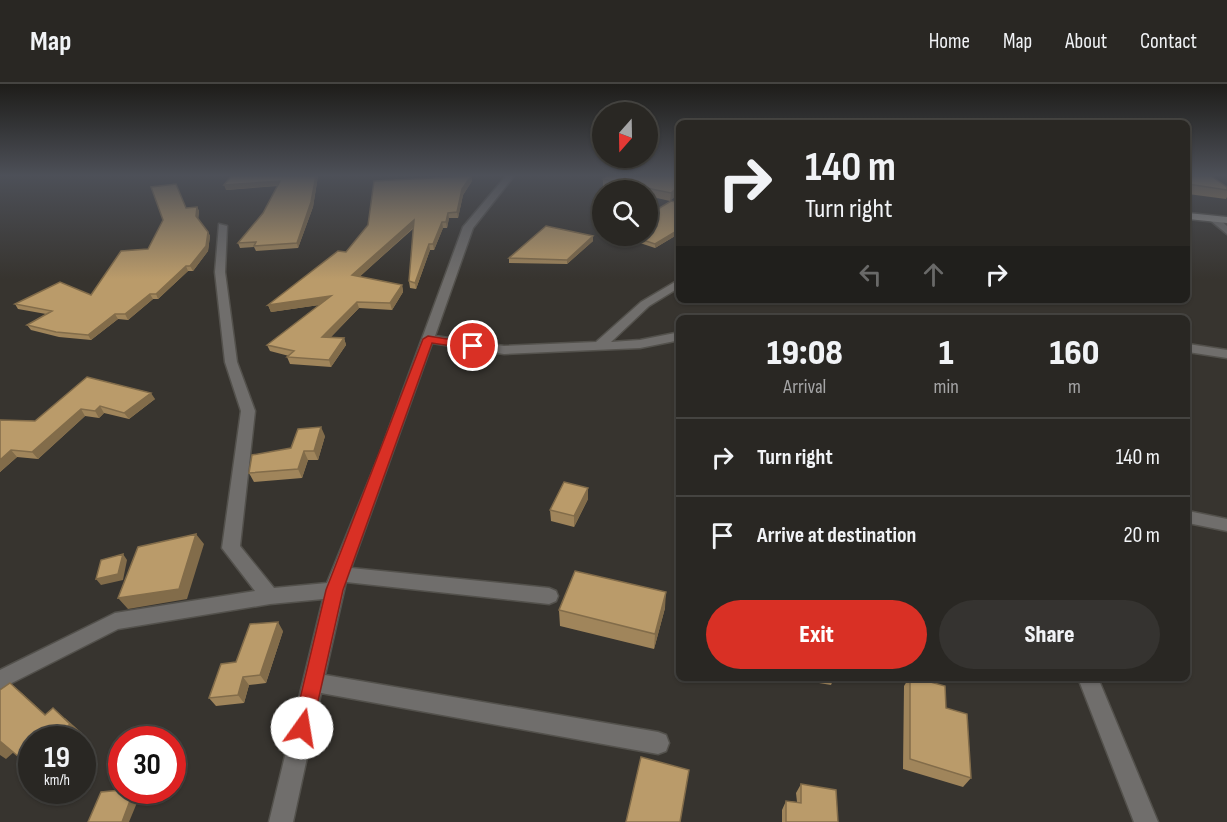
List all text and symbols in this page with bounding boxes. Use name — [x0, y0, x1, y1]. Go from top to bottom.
text: Map — [30, 25, 71, 58]
text: Home — [929, 29, 970, 54]
text: Map — [1003, 29, 1032, 54]
text: About — [1065, 29, 1107, 54]
text: Contact — [1140, 29, 1197, 54]
north arrow — [592, 102, 658, 168]
map controls — [592, 102, 658, 246]
text: 140 m — [805, 142, 896, 193]
icon: right — [706, 144, 784, 222]
button: search — [592, 180, 658, 246]
text: Turn right — [805, 193, 892, 225]
icon: left — [854, 258, 887, 291]
icon: ahead — [917, 258, 950, 291]
icon: right — [980, 258, 1013, 291]
pin — [447, 320, 498, 371]
icon: arrive — [456, 329, 489, 362]
text: 19:08 — [767, 332, 843, 375]
text: 1 — [939, 332, 954, 375]
text: 160 — [1049, 332, 1099, 375]
text: Arrival — [783, 375, 826, 399]
text: min — [934, 375, 959, 399]
text: m — [1068, 375, 1081, 399]
icon: right — [706, 441, 739, 474]
text: Turn right — [757, 444, 833, 471]
text: 140 m — [1116, 444, 1160, 471]
icon: arrive — [706, 519, 739, 552]
text: Arrive at destination — [757, 522, 916, 549]
text: 20 m — [1124, 522, 1160, 549]
button: Exit — [706, 600, 927, 669]
button: Share — [939, 600, 1160, 669]
position arrow — [270, 696, 334, 760]
speed limit sign: 30 — [108, 726, 186, 804]
text: 19 — [44, 740, 70, 776]
text: km/h — [44, 771, 70, 790]

